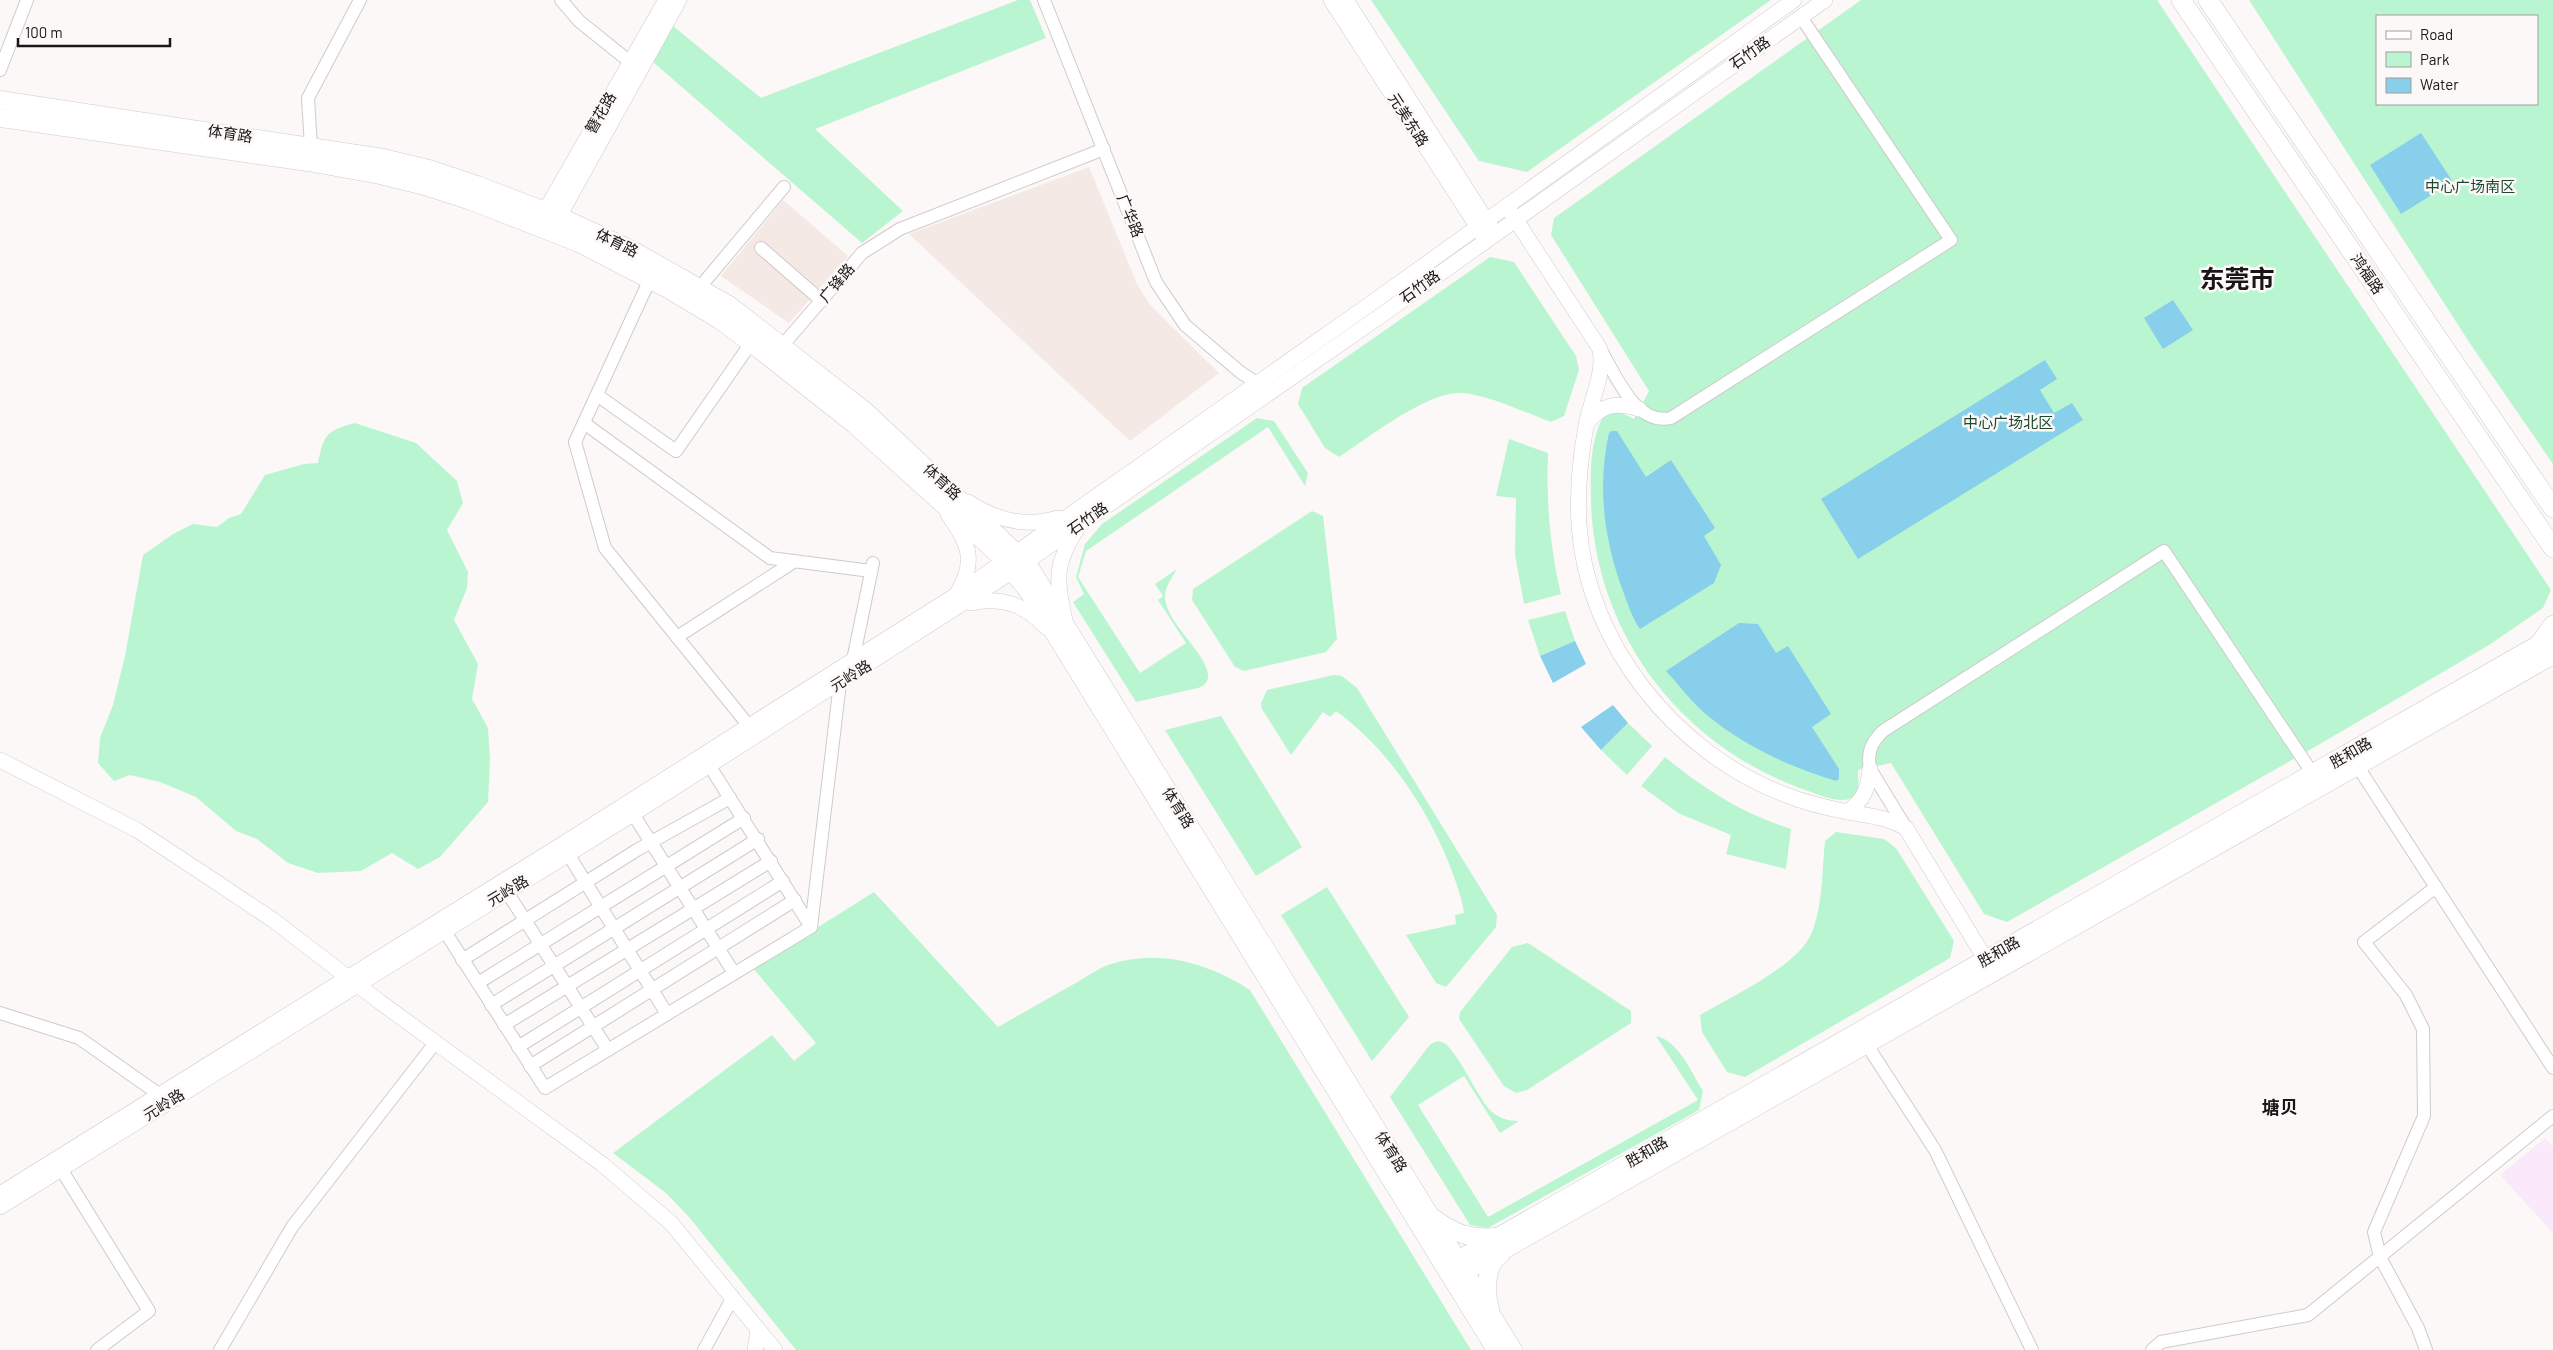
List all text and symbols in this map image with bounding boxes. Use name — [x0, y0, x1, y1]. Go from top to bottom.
scale bar — [18, 15, 170, 47]
legend — [2376, 15, 2538, 105]
text: 100 m — [25, 23, 63, 41]
text: Road — [2420, 25, 2453, 43]
street label: 石竹路 — [1726, 32, 1773, 72]
text: Park — [2420, 50, 2450, 68]
text: Water — [2420, 75, 2459, 93]
street label: 簪花路 — [581, 89, 619, 136]
street label: 元美东路 — [1385, 89, 1433, 150]
street label: 体育路 — [207, 121, 254, 145]
park label: 中心广场南区 — [2425, 177, 2515, 195]
street label: 广华路 — [1114, 191, 1148, 240]
street label: 体育路 — [593, 224, 642, 260]
street label: 鸿福路 — [2348, 250, 2388, 297]
street label: 广锋路 — [815, 259, 858, 305]
district label: 东莞市 — [2199, 263, 2275, 293]
street label: 石竹路 — [1396, 266, 1443, 307]
park label: 中心广场北区 — [1963, 413, 2053, 431]
street label: 体育路 — [920, 459, 965, 503]
street label: 石竹路 — [1064, 498, 1111, 538]
street label: 元岭路 — [827, 656, 874, 695]
street label: 胜和路 — [2327, 733, 2374, 771]
street label: 体育路 — [1159, 784, 1198, 831]
street label: 元岭路 — [484, 871, 531, 909]
street label: 胜和路 — [1975, 932, 2022, 970]
street label: 元岭路 — [140, 1085, 187, 1124]
district label: 塘贝 — [2262, 1096, 2298, 1118]
street label: 体育路 — [1372, 1128, 1411, 1175]
street label: 胜和路 — [1623, 1132, 1670, 1170]

